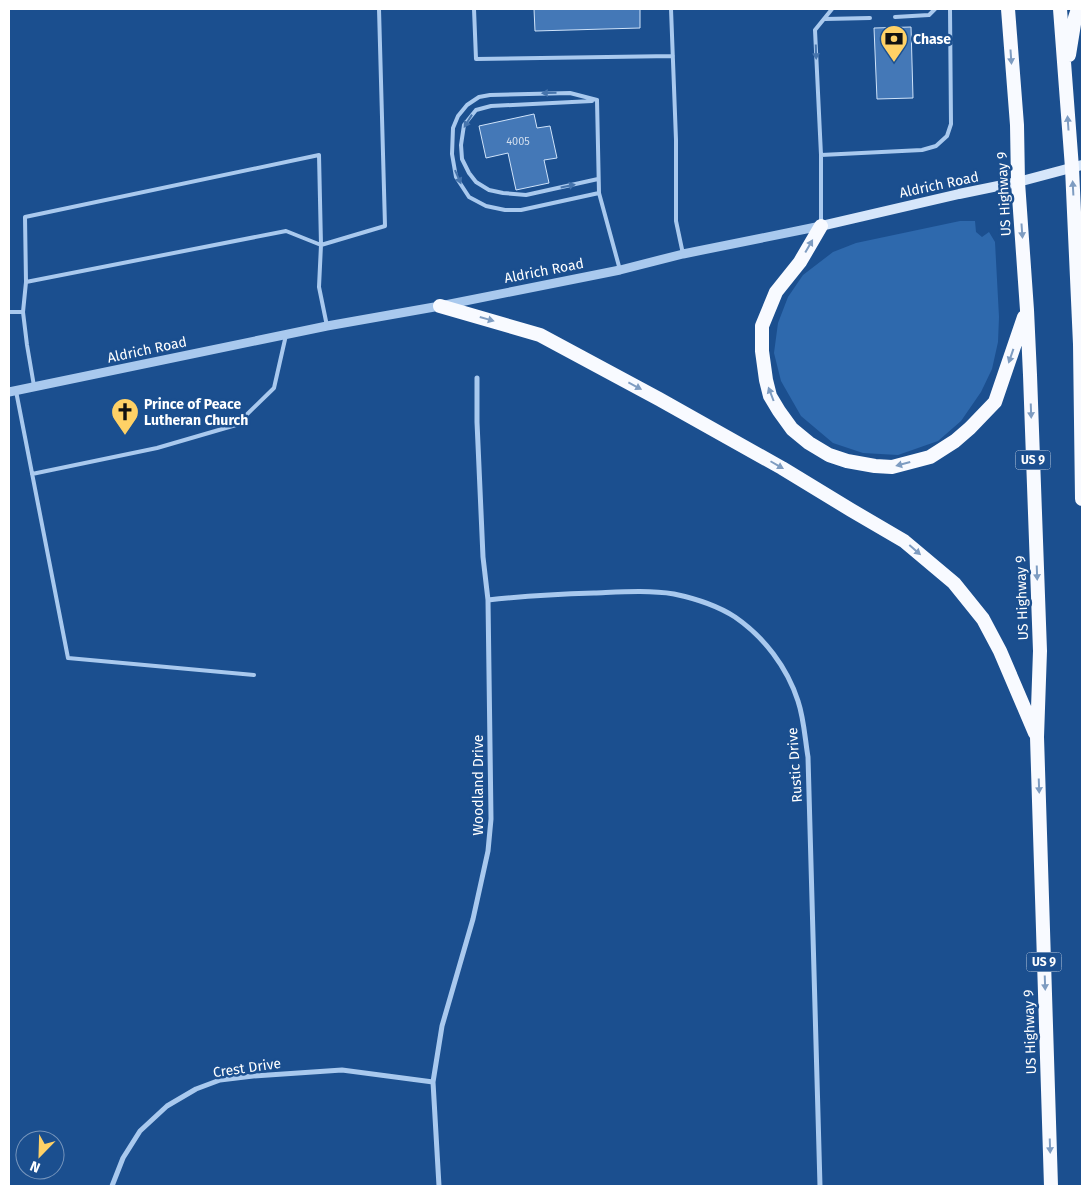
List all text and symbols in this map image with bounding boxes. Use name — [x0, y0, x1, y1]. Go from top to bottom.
bank icon: Chase — [879, 24, 909, 63]
place label: Chase — [913, 31, 951, 48]
one-way arrow — [813, 44, 821, 60]
one-way arrow — [1008, 50, 1016, 66]
one-way arrow — [541, 90, 557, 98]
one-way arrow — [463, 115, 472, 128]
one-way arrow — [1064, 115, 1072, 131]
house number: 4005 — [506, 135, 530, 148]
street label: US Highway 9 — [993, 151, 1015, 237]
street label: Aldrich Road — [898, 168, 980, 202]
one-way arrow — [455, 170, 463, 184]
one-way arrow — [1068, 179, 1076, 195]
one-way arrow — [561, 182, 576, 190]
one-way arrow — [1018, 223, 1026, 239]
one-way arrow — [805, 239, 813, 254]
street label: Aldrich Road — [503, 255, 585, 287]
one-way arrow — [480, 316, 495, 324]
street label: Aldrich Road — [106, 333, 188, 367]
one-way arrow — [1007, 348, 1014, 363]
one-way arrow — [627, 382, 642, 390]
one-way arrow — [767, 386, 775, 401]
place label: Prince of Peace Lutheran Church — [144, 396, 248, 429]
church icon: Prince of Peace Lutheran Church — [110, 397, 140, 436]
one-way arrow — [1028, 403, 1036, 419]
road number: US 9 — [1016, 450, 1050, 470]
one-way arrow — [895, 460, 910, 468]
one-way arrow — [769, 461, 784, 469]
one-way arrow — [908, 544, 921, 555]
street label: US Highway 9 — [1012, 555, 1032, 641]
one-way arrow — [1033, 565, 1041, 581]
street label: Rustic Drive — [784, 727, 806, 803]
street label: Woodland Drive — [470, 735, 487, 835]
one-way arrow — [1035, 778, 1043, 794]
road number: US 9 — [1026, 952, 1062, 972]
one-way arrow — [1041, 976, 1049, 992]
street label: US Highway 9 — [1020, 989, 1040, 1075]
street label: Crest Drive — [212, 1055, 282, 1081]
north arrow — [15, 1130, 65, 1180]
one-way arrow — [1046, 1138, 1054, 1154]
text: N — [28, 1157, 43, 1176]

